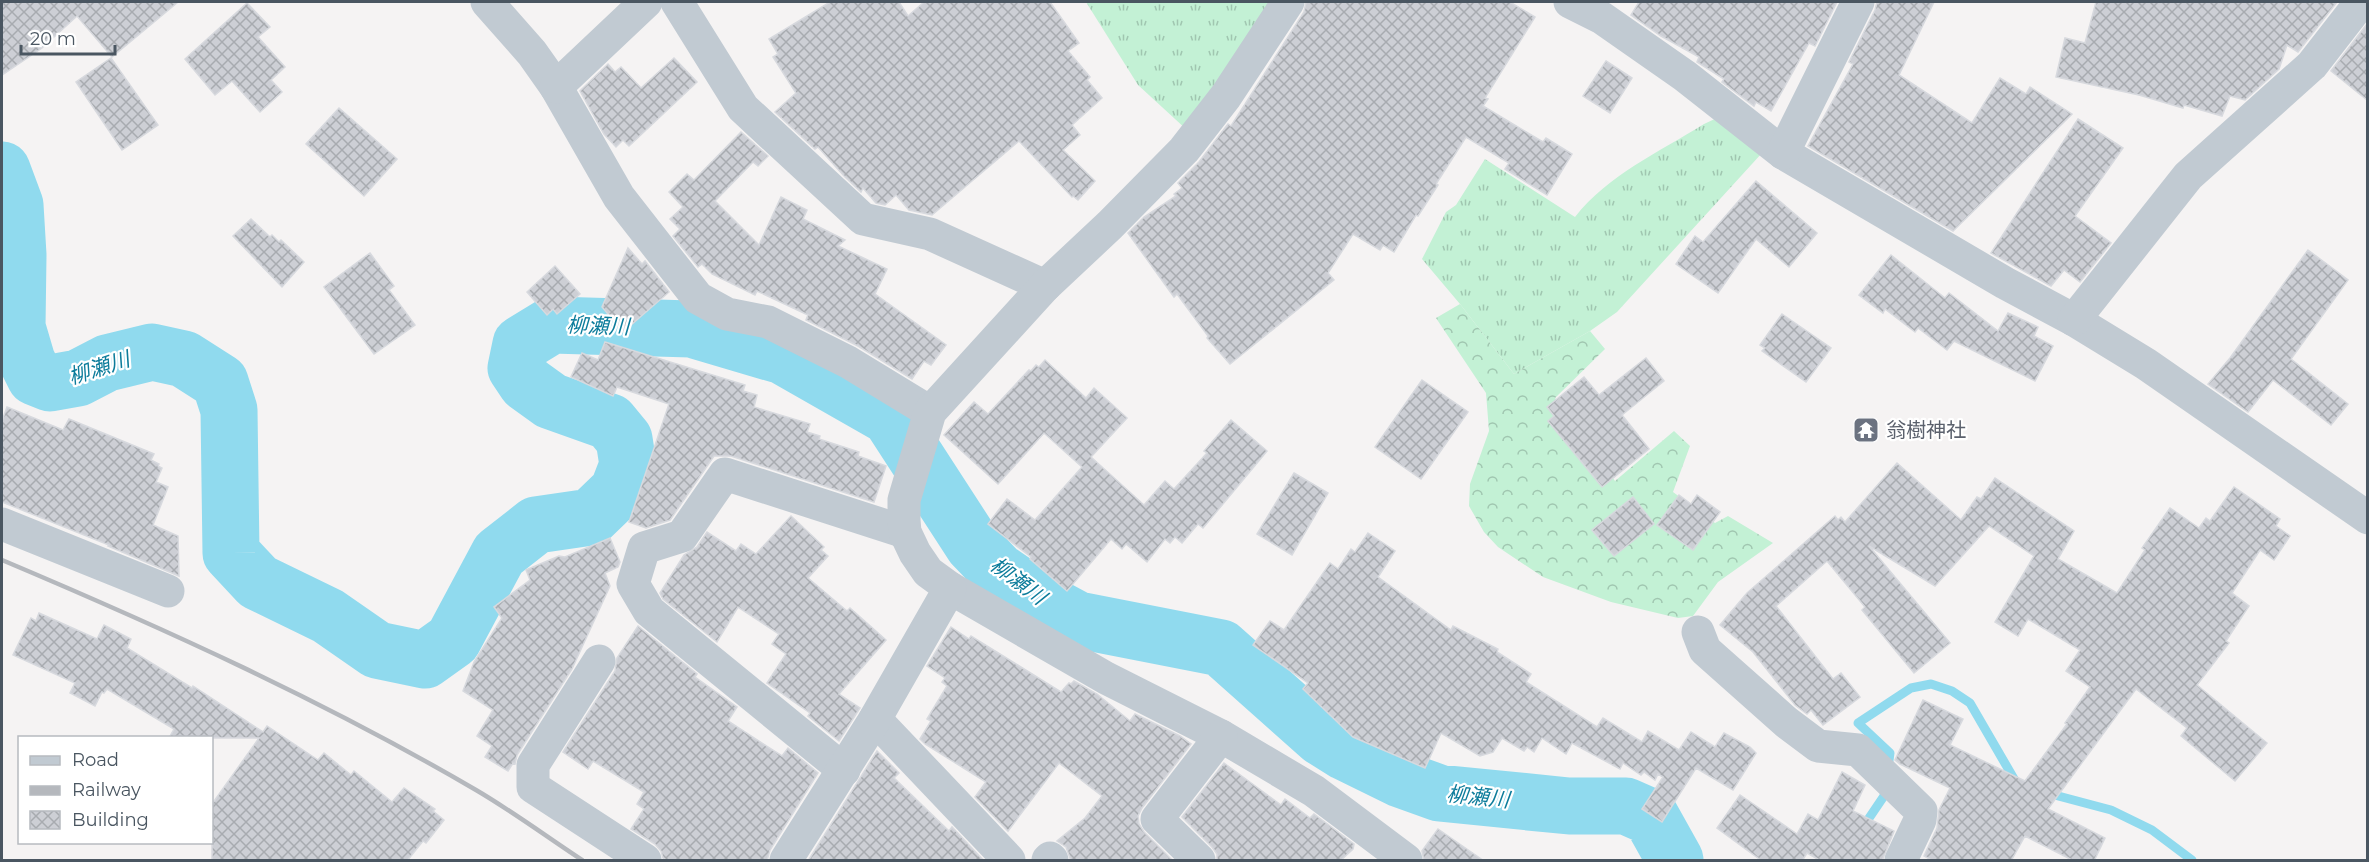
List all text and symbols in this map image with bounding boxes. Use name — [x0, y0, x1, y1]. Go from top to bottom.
scale bar — [21, 18, 116, 56]
text: 20 m — [30, 28, 76, 50]
water label: 柳瀬川 — [566, 312, 632, 339]
water label: 柳瀬川 — [65, 345, 135, 389]
temple icon: 翁樹神社 — [1851, 415, 1881, 445]
place label: 翁樹神社 — [1886, 418, 1966, 442]
water label: 柳瀬川 — [986, 552, 1053, 611]
legend — [18, 736, 213, 844]
text: Road — [72, 749, 119, 771]
text: Railway — [72, 779, 141, 801]
water label: 柳瀬川 — [1445, 781, 1513, 812]
text: Building — [72, 809, 149, 831]

